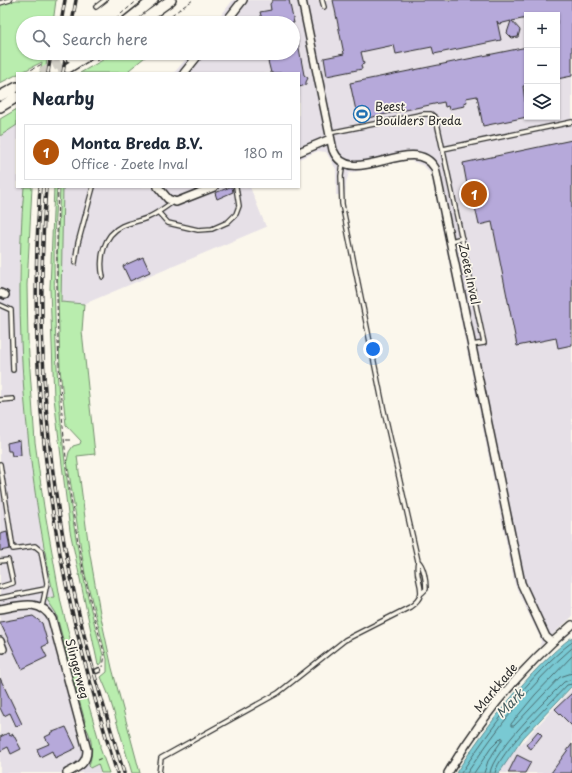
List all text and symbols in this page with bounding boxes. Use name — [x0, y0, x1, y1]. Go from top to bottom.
map controls — [524, 12, 560, 120]
button: + — [524, 12, 560, 48]
search box — [16, 16, 300, 60]
icon: search — [30, 27, 52, 49]
text: Search here — [62, 27, 148, 50]
button: − — [524, 48, 560, 84]
button: layers — [524, 84, 560, 120]
text: Nearby — [32, 85, 94, 111]
place label: Beest Boulders Breda — [375, 97, 462, 129]
sports icon: Beest Boulders Breda — [352, 104, 372, 124]
text: Monta Breda B.V. — [71, 131, 203, 154]
text: 1 — [43, 143, 49, 162]
text: 180 m — [244, 143, 283, 162]
text: Office · Zoete Inval — [71, 154, 188, 173]
pin: 1 — [461, 179, 487, 209]
street label: Zoete Inval — [455, 242, 485, 306]
your location — [363, 339, 383, 359]
street label: Slingerweg — [61, 637, 95, 701]
street label: Markkade — [471, 661, 521, 715]
water label: Mark — [493, 685, 527, 721]

